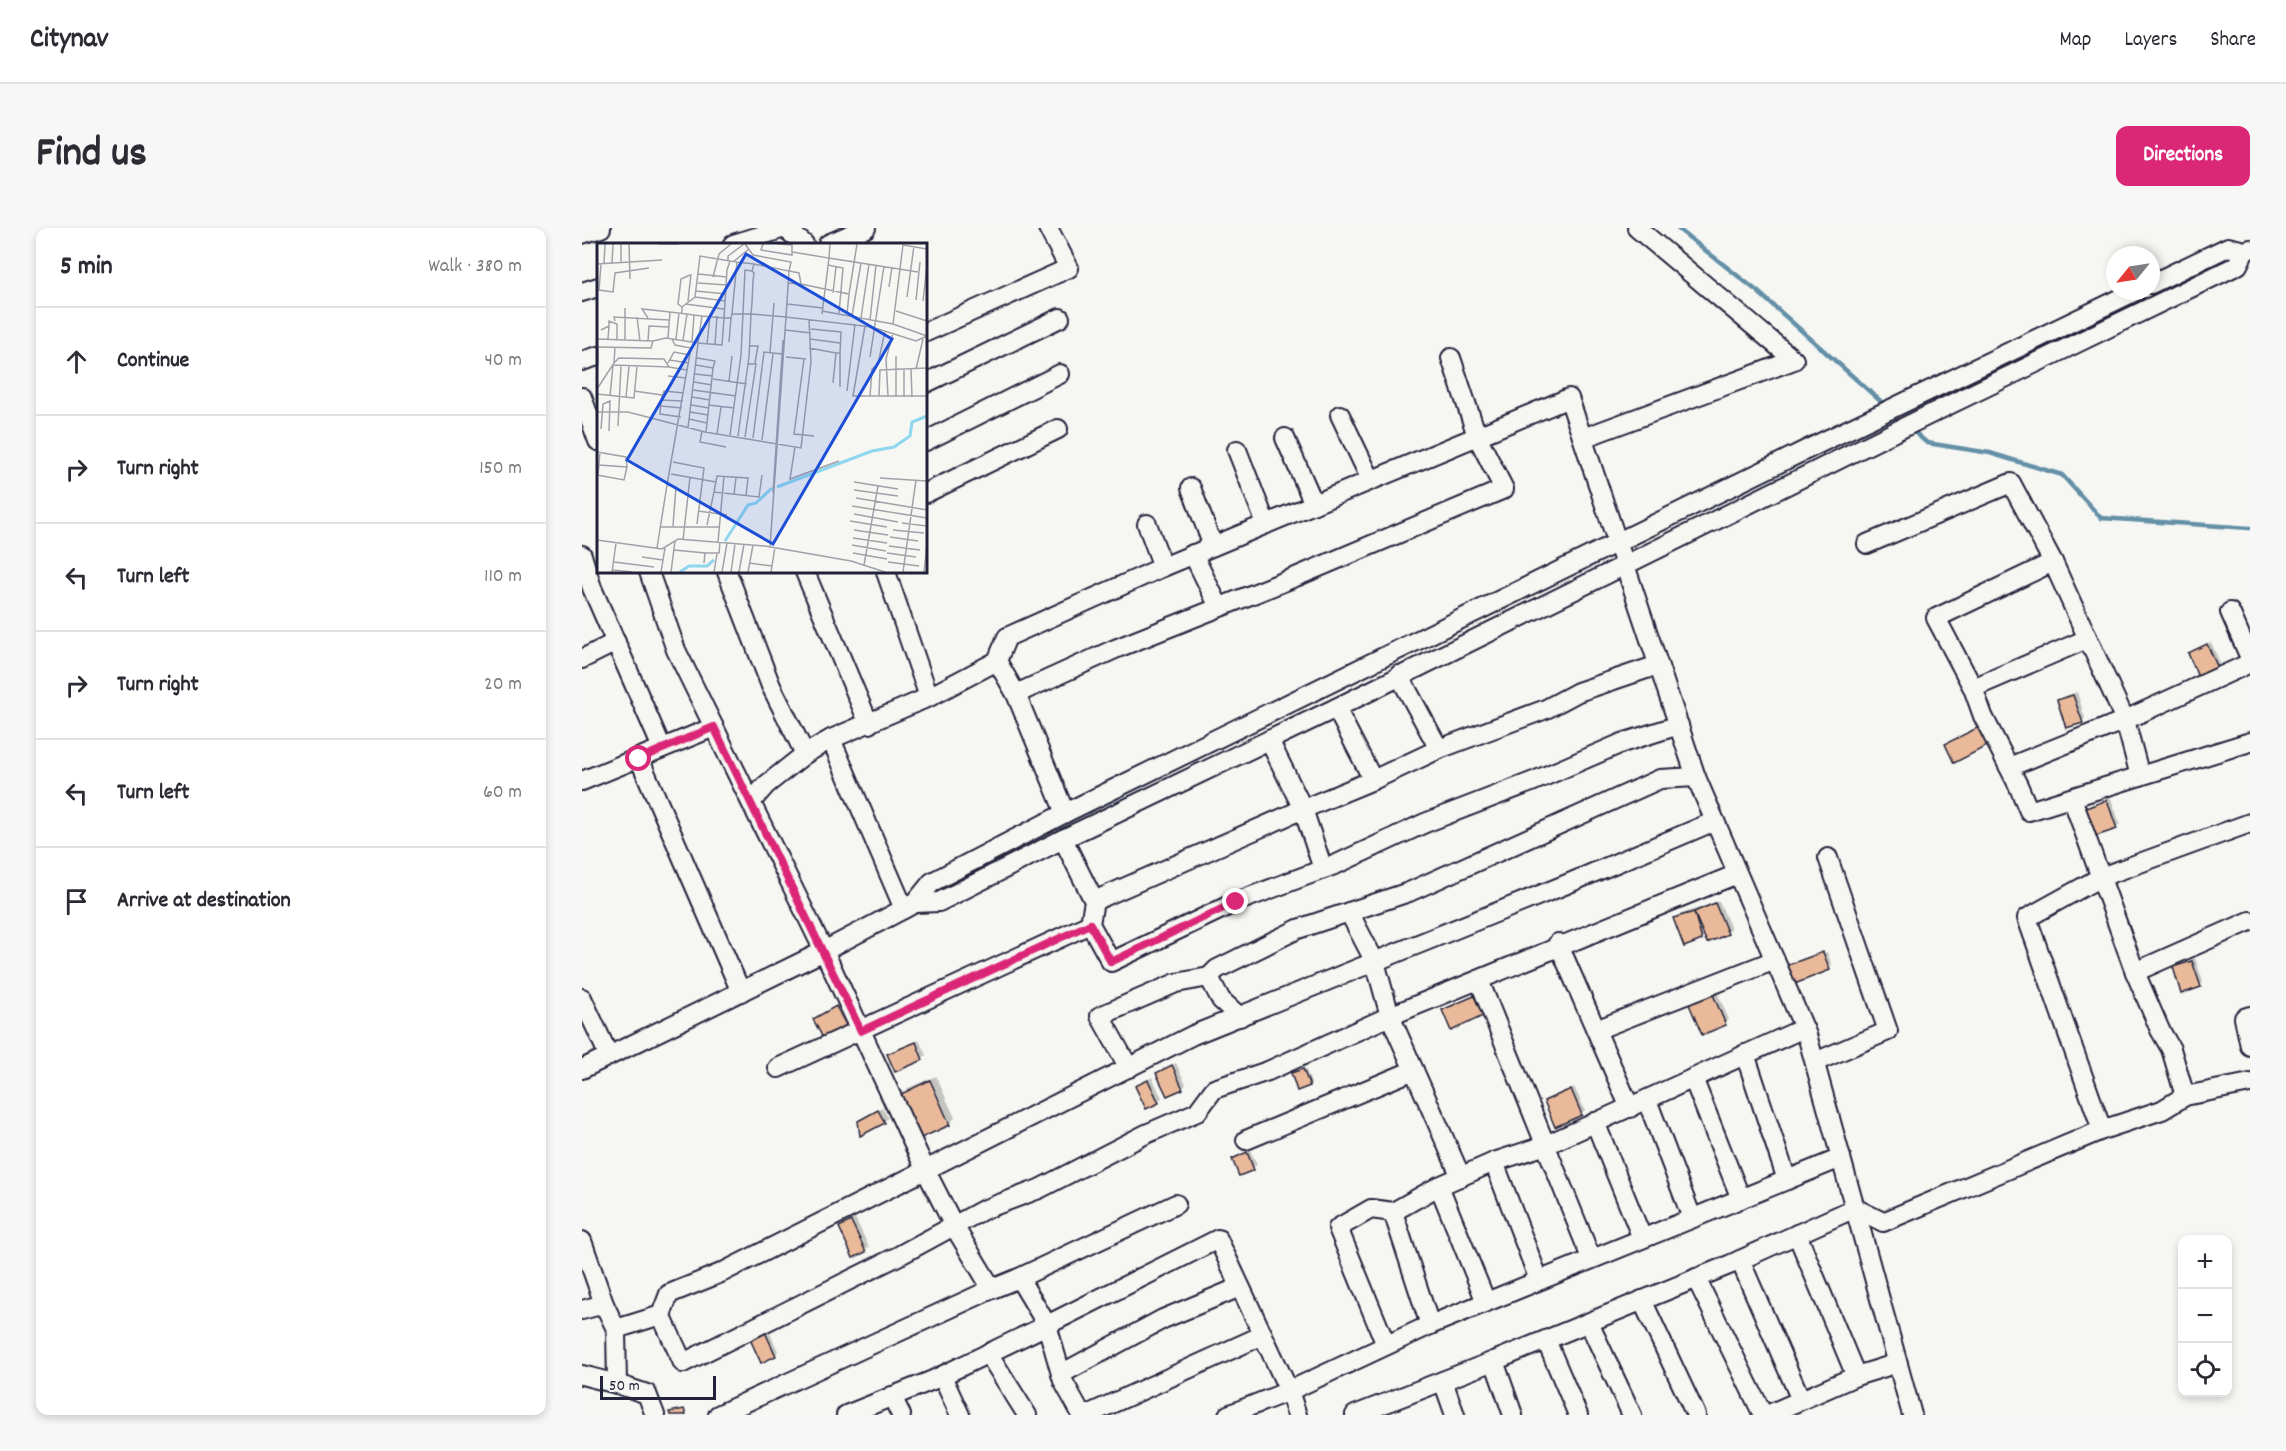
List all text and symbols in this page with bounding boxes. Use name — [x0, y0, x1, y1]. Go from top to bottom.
text: Citynav — [30, 21, 108, 61]
text: Map — [2060, 26, 2091, 56]
text: Layers — [2124, 26, 2177, 56]
text: Share — [2210, 26, 2256, 56]
text: Find us — [36, 126, 147, 186]
button: Directions — [2116, 126, 2250, 186]
inset map — [597, 243, 927, 573]
north arrow — [2106, 246, 2160, 300]
text: 5 min — [60, 249, 113, 286]
text: Walk · 380 m — [428, 253, 522, 281]
icon: ahead — [60, 345, 93, 378]
text: Continue — [117, 346, 189, 377]
text: 40 m — [484, 347, 522, 375]
icon: right — [60, 453, 93, 486]
text: Turn right — [117, 454, 199, 485]
text: 150 m — [479, 455, 522, 483]
icon: left — [60, 561, 93, 594]
text: Turn left — [117, 562, 189, 593]
text: 110 m — [484, 563, 522, 591]
icon: right — [60, 669, 93, 702]
text: Turn right — [117, 670, 199, 701]
text: 20 m — [484, 671, 522, 699]
route start — [625, 745, 651, 771]
icon: left — [60, 777, 93, 810]
text: Turn left — [117, 778, 189, 809]
text: 60 m — [483, 779, 522, 807]
icon: arrive — [60, 885, 93, 918]
text: Arrive at destination — [117, 886, 291, 917]
route end — [1222, 888, 1248, 914]
map controls — [2178, 1235, 2232, 1397]
button: + — [2178, 1235, 2232, 1289]
button: − — [2178, 1289, 2232, 1343]
button: locate — [2178, 1343, 2232, 1397]
scale bar — [600, 1373, 716, 1400]
text: 50 m — [609, 1375, 640, 1398]

